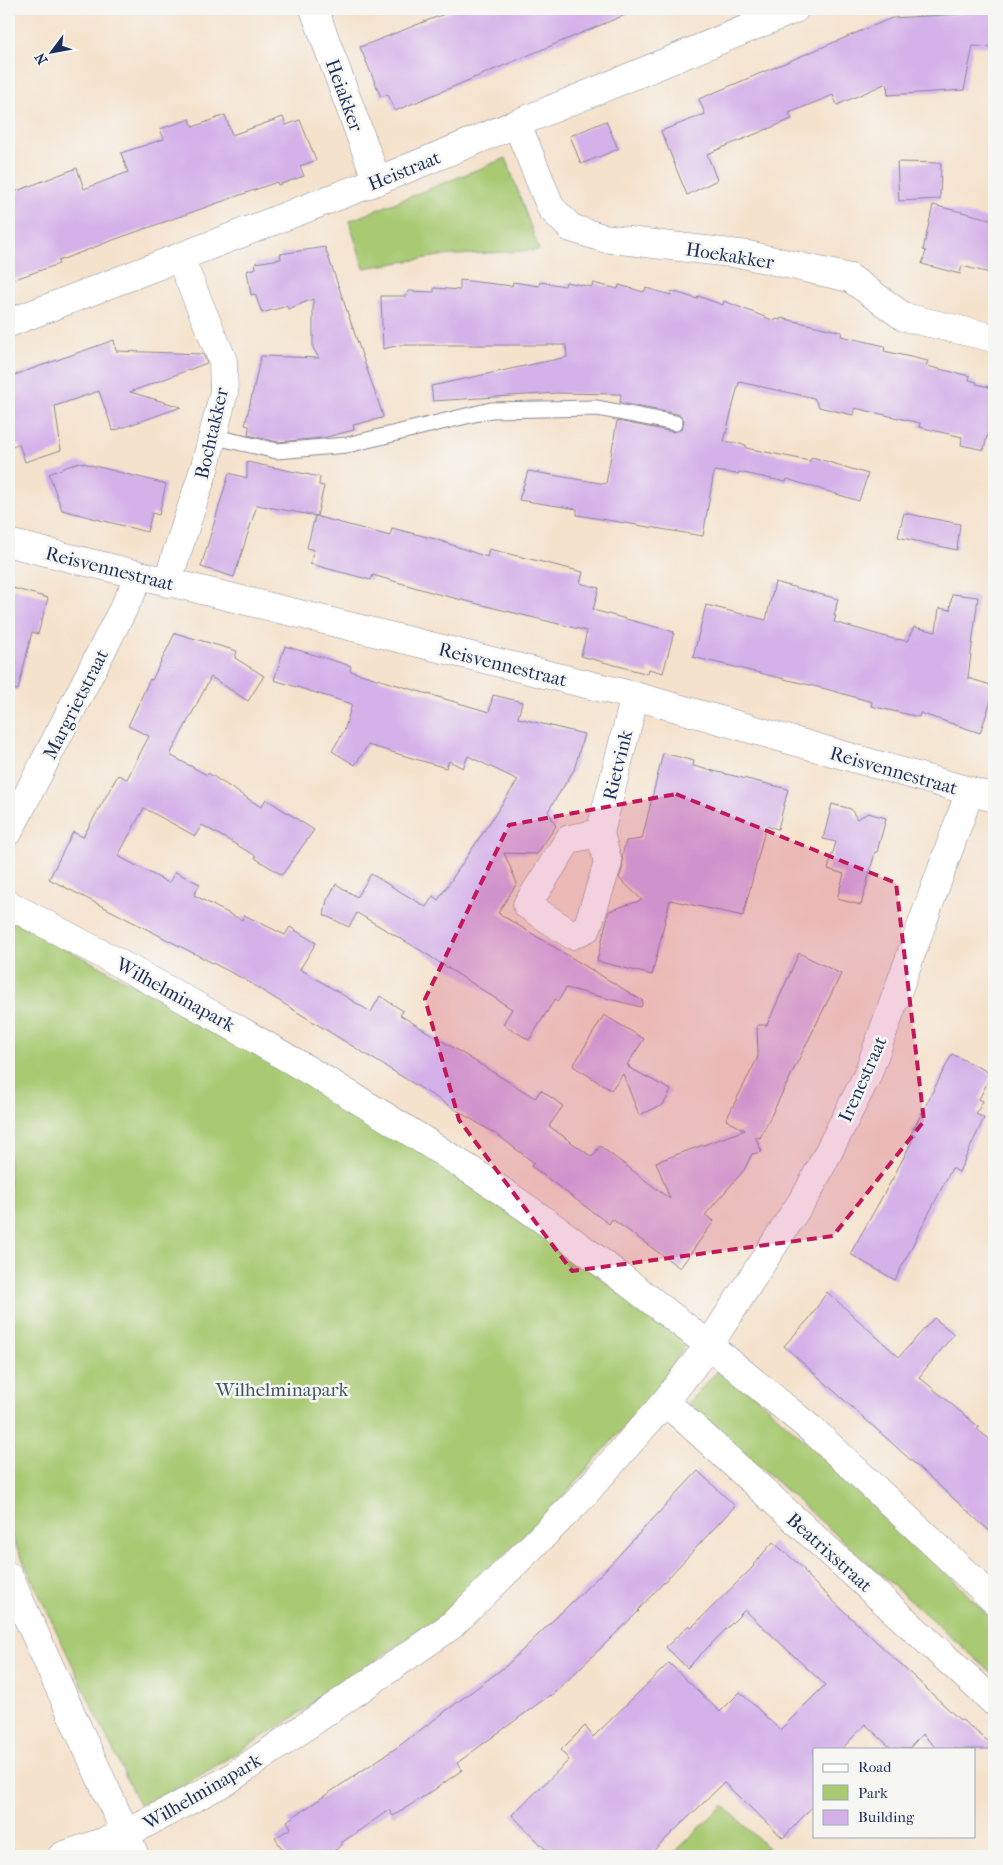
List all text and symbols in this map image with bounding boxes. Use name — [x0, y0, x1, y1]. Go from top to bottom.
north arrow — [28, 28, 78, 78]
text: N — [31, 49, 51, 68]
street label: Heiakker — [321, 56, 368, 135]
street label: Heistraat — [365, 146, 444, 195]
street label: Hoekakker — [684, 238, 776, 274]
street label: Bochtakker — [191, 384, 233, 481]
street label: Reisvennestraat — [43, 542, 177, 596]
street label: Reisvennestraat — [436, 638, 570, 692]
street label: Margrietstraat — [39, 646, 113, 763]
street label: Rietvink — [599, 728, 637, 803]
street label: Reisvennestraat — [827, 742, 960, 800]
street label: Wilhelminapark — [111, 953, 239, 1037]
street label: Irenestraat — [834, 1033, 892, 1126]
park label: Wilhelminapark — [215, 1379, 348, 1401]
street label: Beatrixstraat — [782, 1509, 877, 1597]
legend — [813, 1748, 976, 1838]
street label: Wilhelminapark — [139, 1749, 266, 1835]
text: Road — [858, 1758, 892, 1776]
text: Park — [858, 1784, 888, 1802]
text: Building — [858, 1808, 915, 1826]

